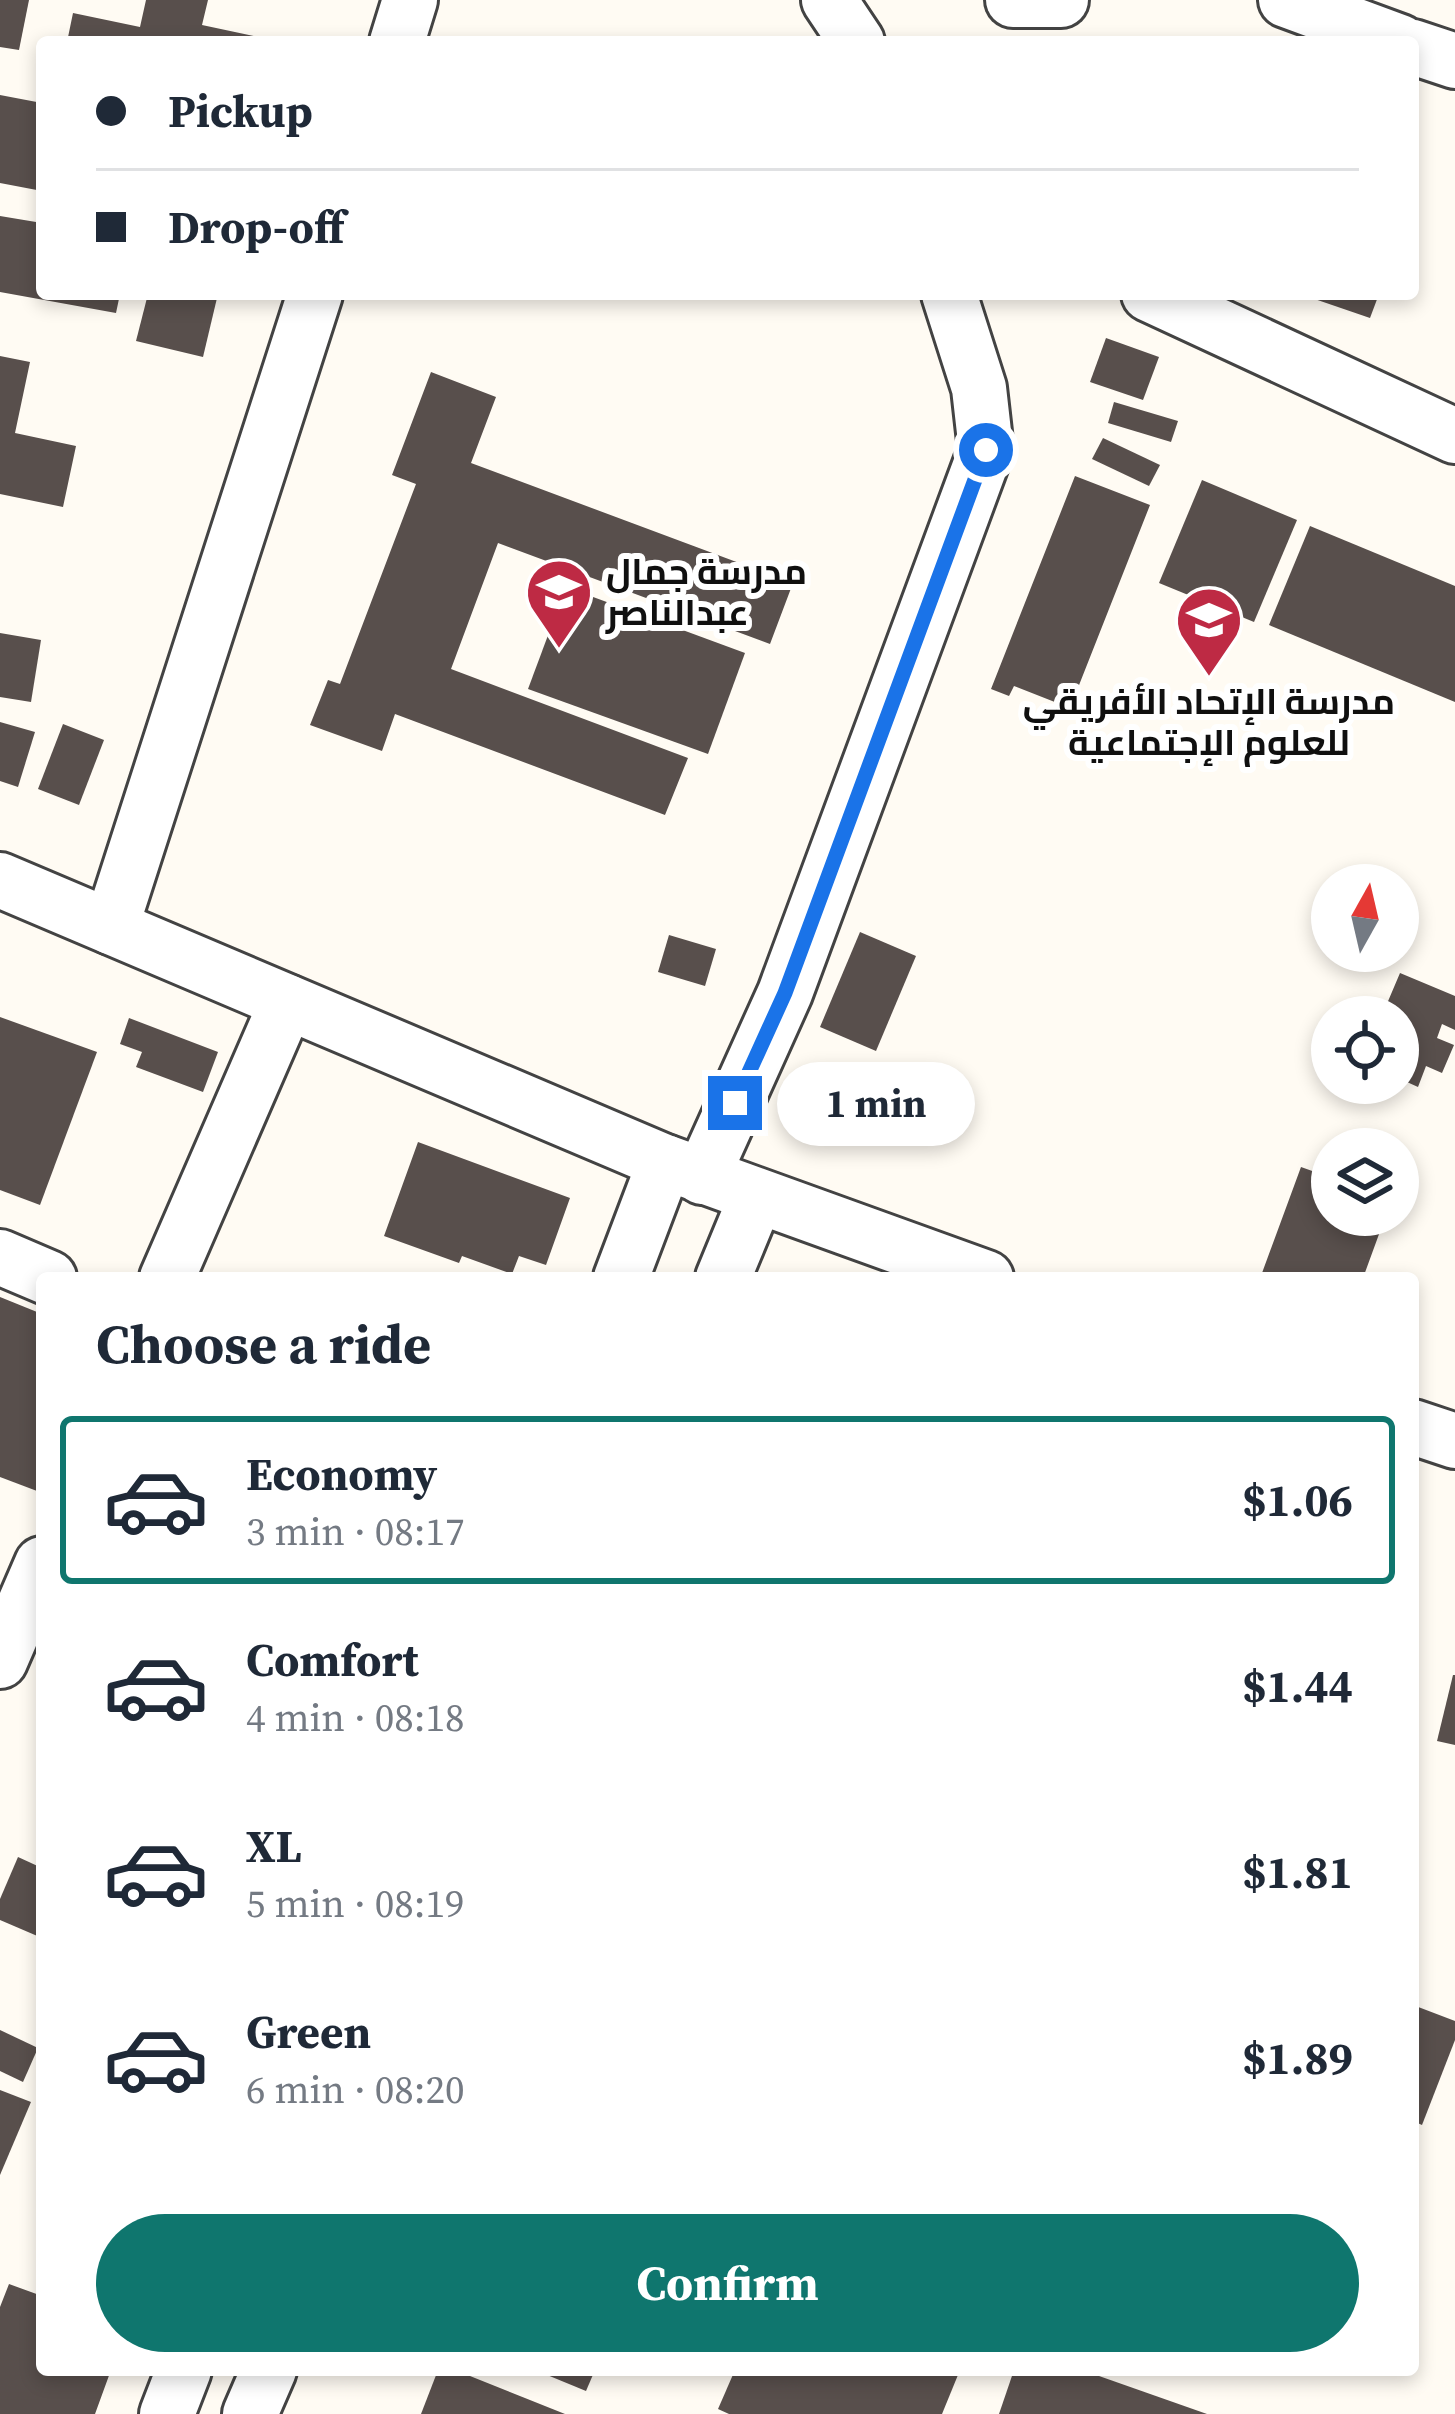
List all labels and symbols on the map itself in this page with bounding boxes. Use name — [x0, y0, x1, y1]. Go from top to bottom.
route start — [959, 423, 1013, 477]
place label: مدرسة جمال عبدالناصر — [605, 547, 807, 637]
school or university icon: مدرسة جمال عبدالناصر — [524, 557, 594, 651]
school or university icon: مدرسة الإتحاد الأفريقي للعلوم الإجتماعية — [1174, 585, 1244, 679]
place label: مدرسة الإتحاد الأفريقي للعلوم الإجتماعية — [1023, 677, 1395, 767]
north arrow — [1311, 864, 1419, 972]
callout: 1 min — [777, 1061, 975, 1145]
route end — [708, 1076, 762, 1130]

